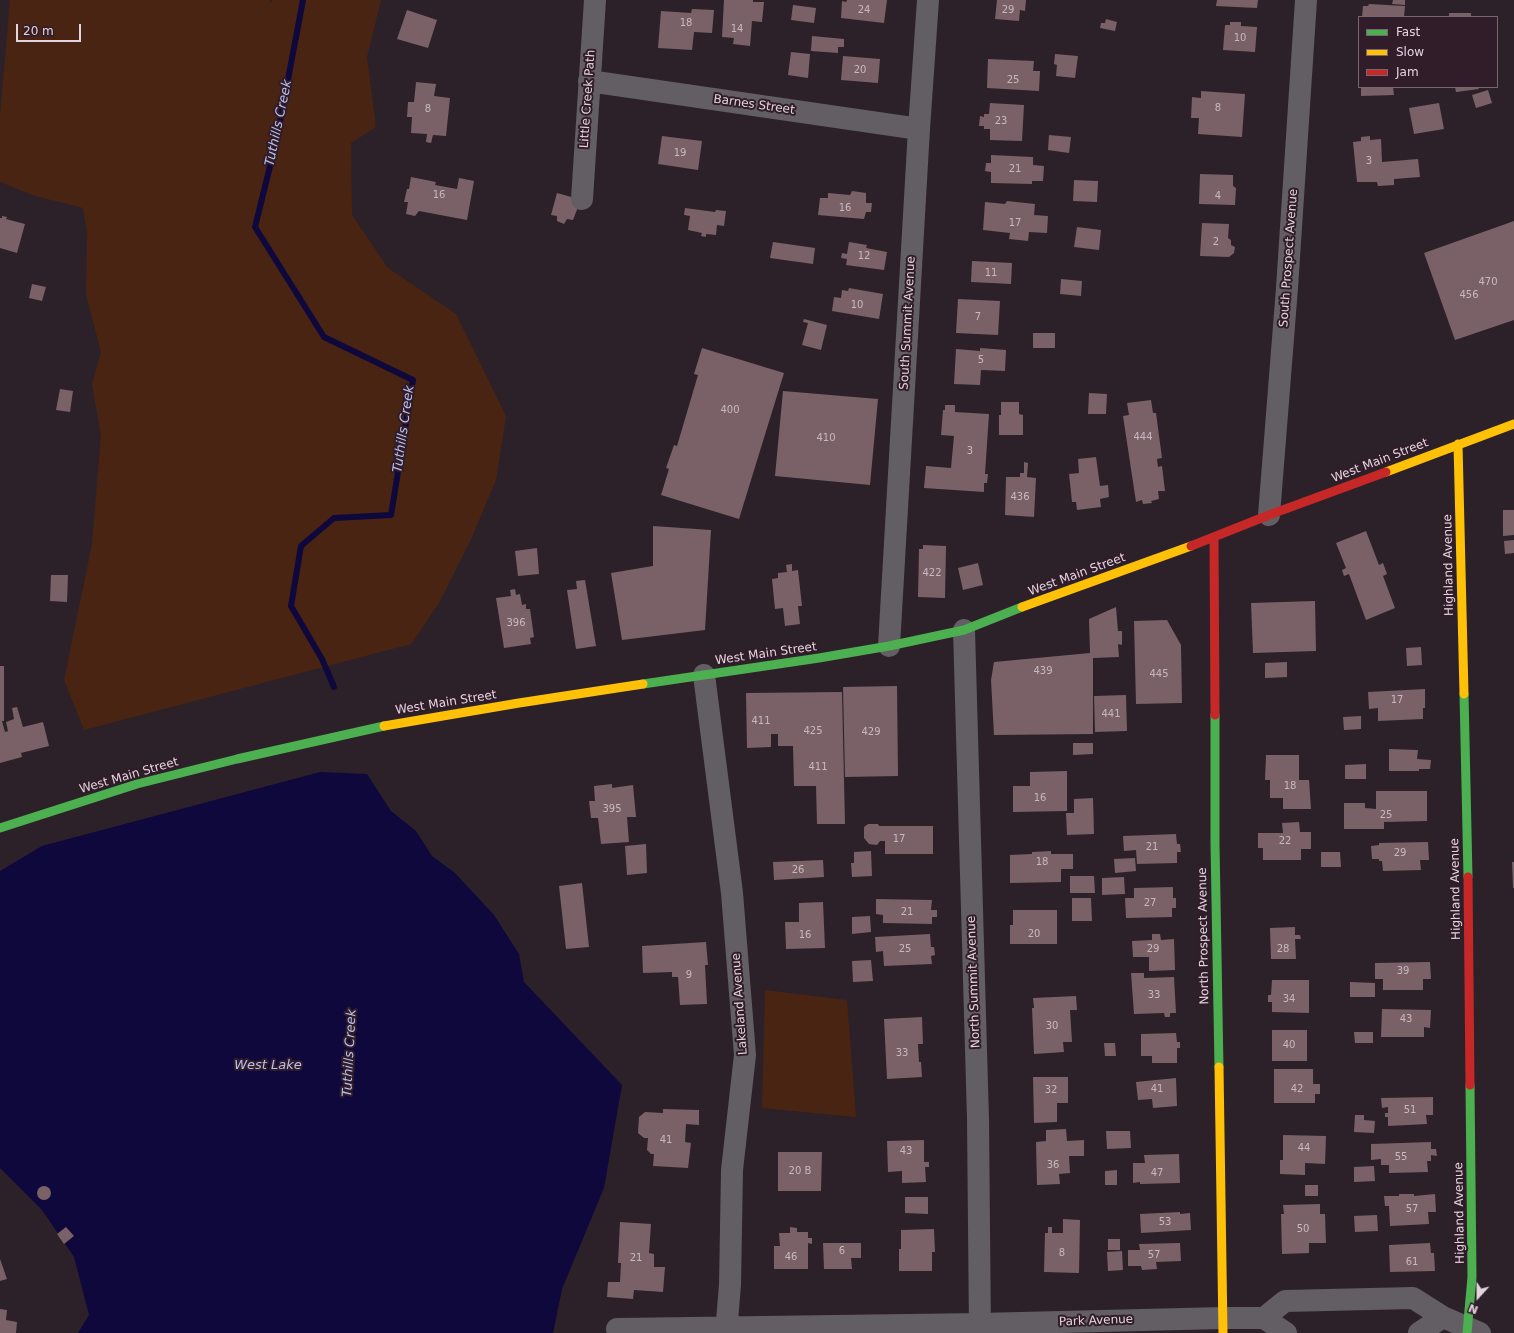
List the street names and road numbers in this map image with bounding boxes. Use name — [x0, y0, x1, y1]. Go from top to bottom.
street label: Little Creek Path — [577, 49, 599, 149]
street label: Barnes Street — [712, 92, 796, 118]
street label: South Prospect Avenue — [1277, 188, 1301, 328]
street label: South Summit Avenue — [897, 256, 919, 390]
street label: West Main Street — [1330, 436, 1430, 486]
street label: Highland Avenue — [1441, 514, 1457, 616]
street label: West Main Street — [1027, 551, 1127, 599]
street label: West Main Street — [714, 640, 818, 668]
street label: West Main Street — [394, 688, 498, 718]
street label: West Main Street — [78, 755, 180, 797]
street label: Highland Avenue — [1448, 838, 1464, 940]
street label: North Prospect Avenue — [1196, 867, 1212, 1005]
street label: North Summit Avenue — [964, 916, 984, 1048]
street label: Lakeland Avenue — [729, 952, 751, 1056]
street label: Highland Avenue — [1452, 1162, 1468, 1264]
street label: Park Avenue — [1059, 1313, 1133, 1329]

